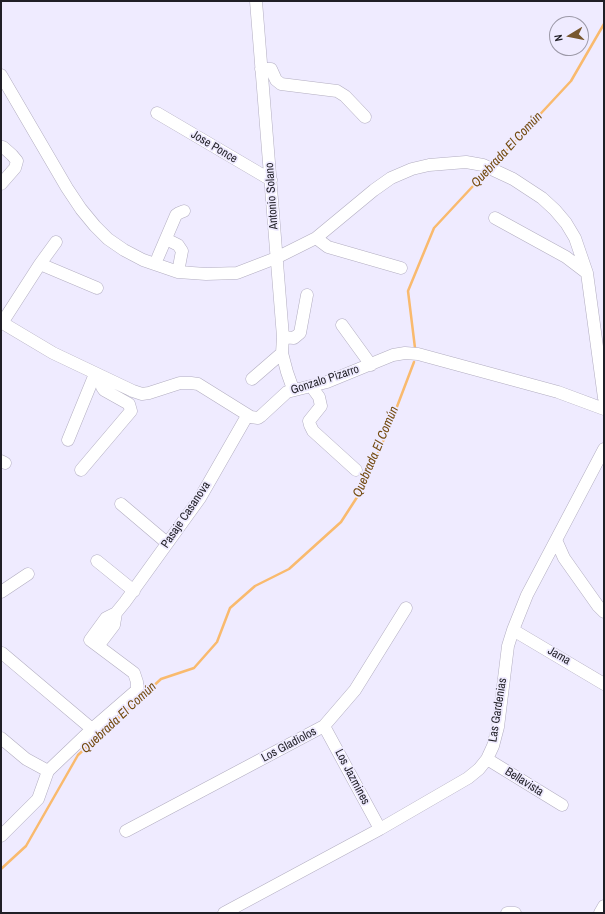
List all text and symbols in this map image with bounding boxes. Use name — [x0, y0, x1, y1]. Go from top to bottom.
north arrow — [549, 16, 589, 56]
text: N — [551, 33, 566, 42]
water label: Quebrada El Común — [468, 109, 546, 191]
street label: Jose Ponce — [188, 128, 240, 166]
street label: Antonio Solano — [262, 162, 282, 230]
street label: Gonzalo Pizarro — [289, 362, 361, 398]
water label: Quebrada El Común — [350, 404, 402, 500]
street label: Pasaje Casanova — [158, 479, 214, 551]
street label: Jama — [545, 644, 573, 668]
street label: Las Gardenias — [486, 677, 510, 743]
water label: Quebrada El Común — [78, 679, 160, 757]
street label: Los Gladiolos — [259, 725, 319, 765]
street label: Los Jazmines — [331, 747, 373, 807]
street label: Bellavista — [502, 765, 546, 799]

